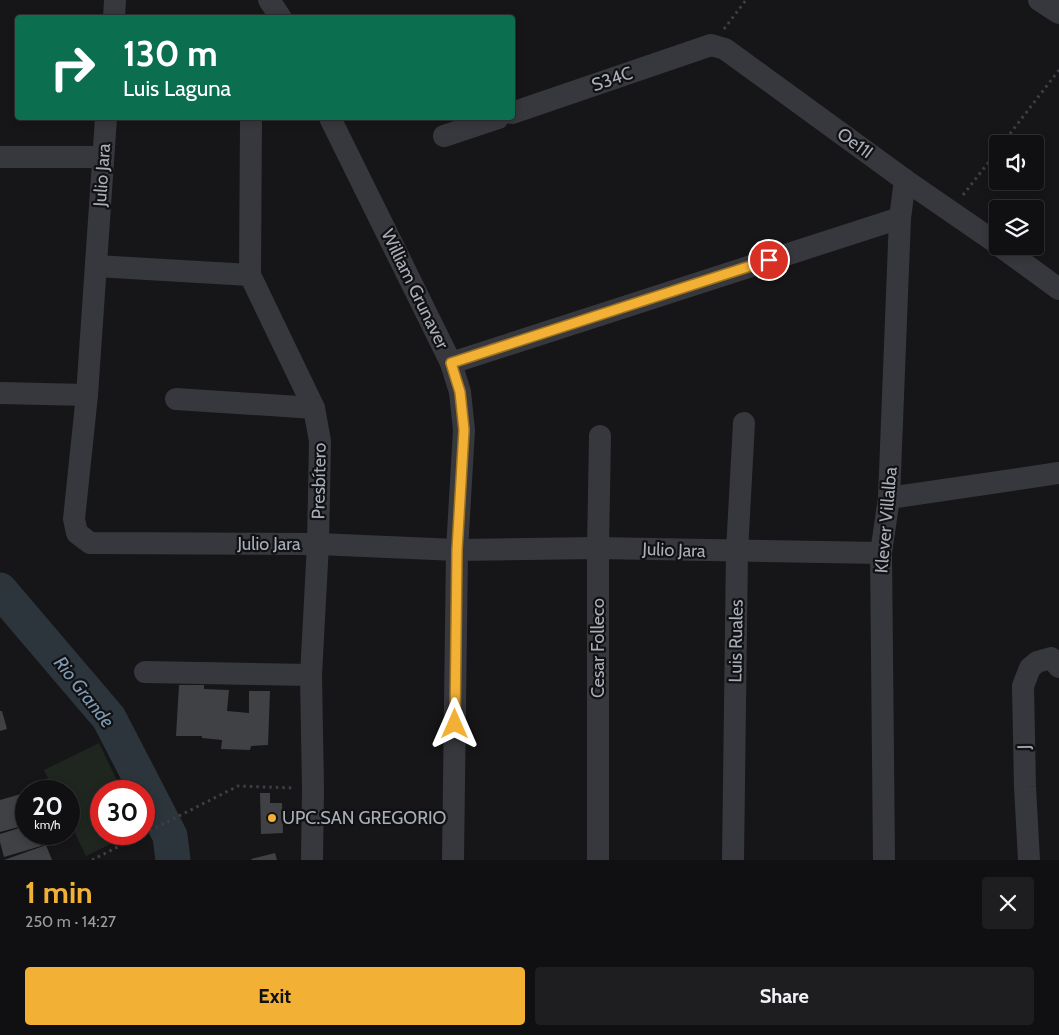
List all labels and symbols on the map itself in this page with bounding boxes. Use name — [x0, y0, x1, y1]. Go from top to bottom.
street label: S34C — [589, 62, 635, 96]
street label: Oe11I — [833, 123, 877, 163]
street label: Julio Jara — [89, 142, 115, 208]
street label: William Grunaver — [376, 225, 454, 353]
pin — [748, 239, 790, 281]
street label: Presbítero — [307, 442, 331, 520]
street label: Klever Villalba — [870, 466, 902, 574]
street label: Julio Jara — [236, 533, 301, 555]
street label: Julio Jara — [641, 538, 706, 562]
street label: Cesar Folleco — [587, 598, 609, 698]
street label: Luis Ruales — [724, 599, 748, 683]
water label: Rio Grande — [49, 652, 119, 733]
position arrow — [428, 697, 480, 749]
street label: J — [1013, 745, 1035, 750]
speed limit sign: 30 — [90, 780, 155, 845]
place label: UPC.SAN GREGORIO — [282, 807, 447, 829]
marker: UPC.SAN GREGORIO — [266, 812, 278, 824]

